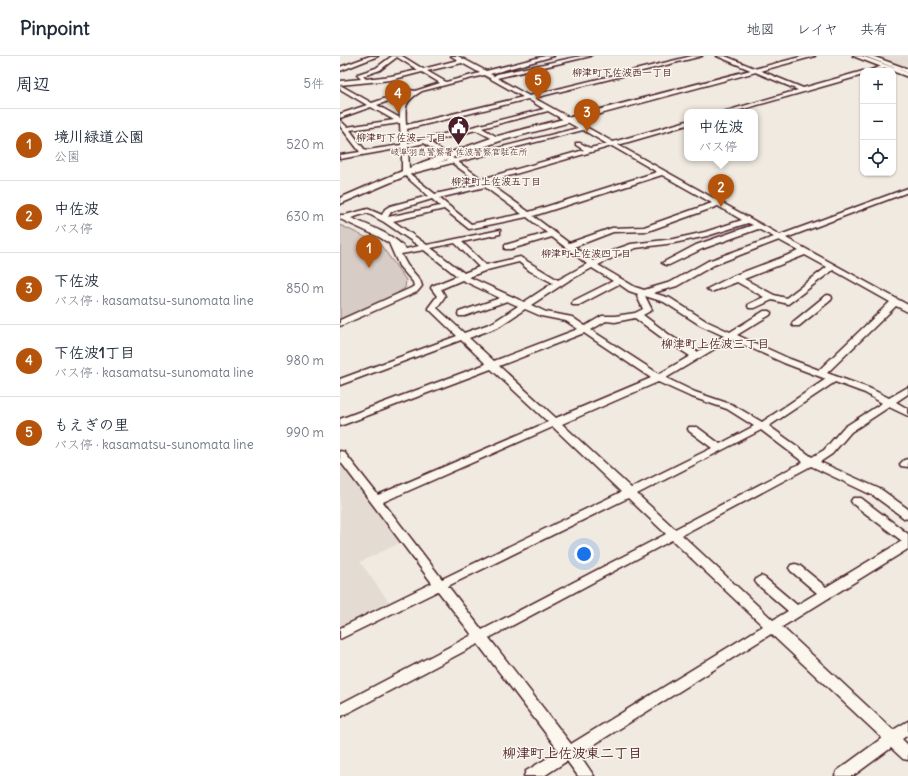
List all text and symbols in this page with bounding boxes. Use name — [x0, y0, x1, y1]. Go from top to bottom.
text: Pinpoint — [20, 16, 90, 40]
text: 地図 — [747, 20, 775, 38]
text: レイヤ — [797, 20, 838, 38]
text: 共有 — [860, 20, 888, 38]
district label: 柳津町下佐波西一丁目 — [572, 66, 672, 79]
pin: 5 — [525, 67, 551, 100]
map controls — [860, 68, 896, 176]
button: + — [860, 68, 896, 104]
text: 周辺 — [16, 73, 50, 95]
text: 5件 — [304, 75, 324, 92]
pin: 4 — [385, 80, 411, 113]
pin: 3 — [574, 99, 600, 132]
button: − — [860, 104, 896, 140]
popup — [684, 109, 758, 161]
public building icon: 岐阜羽島警察署 佐波警察官駐在所 — [446, 113, 472, 146]
text: 中佐波 — [698, 117, 744, 136]
text: 境川緑道公園 — [54, 127, 144, 146]
district label: 柳津町下佐波一丁目 — [356, 131, 446, 144]
text: 1 — [26, 136, 32, 153]
text: 520 m — [286, 136, 324, 153]
text: バス停 — [698, 138, 738, 155]
button: locate — [860, 140, 896, 176]
place label: 岐阜羽島警察署 佐波警察官駐在所 — [390, 146, 528, 157]
text: 公園 — [54, 148, 80, 165]
pin: 2 — [708, 174, 734, 207]
district label: 柳津町上佐波五丁目 — [451, 175, 541, 188]
text: 中佐波 — [54, 199, 99, 218]
text: 2 — [25, 208, 33, 225]
text: 630 m — [286, 208, 324, 225]
text: バス停 — [54, 220, 93, 237]
pin: 1 — [356, 235, 382, 268]
district label: 柳津町上佐波四丁目 — [541, 247, 631, 260]
text: 下佐波 — [54, 271, 99, 290]
text: 3 — [25, 280, 33, 297]
text: 850 m — [286, 280, 324, 297]
text: バス停 · kasamatsu-sunomata line — [54, 292, 254, 309]
district label: 柳津町上佐波三丁目 — [661, 336, 769, 351]
text: 下佐波1丁目 — [54, 343, 135, 362]
text: 4 — [25, 352, 33, 369]
text: 980 m — [286, 352, 324, 369]
text: バス停 · kasamatsu-sunomata line — [54, 364, 254, 381]
text: もえぎの里 — [54, 415, 129, 434]
text: 5 — [25, 424, 33, 441]
text: 990 m — [286, 424, 324, 441]
text: バス停 · kasamatsu-sunomata line — [54, 436, 254, 453]
your location — [574, 544, 594, 564]
district label: 柳津町上佐波東二丁目 — [502, 744, 642, 762]

